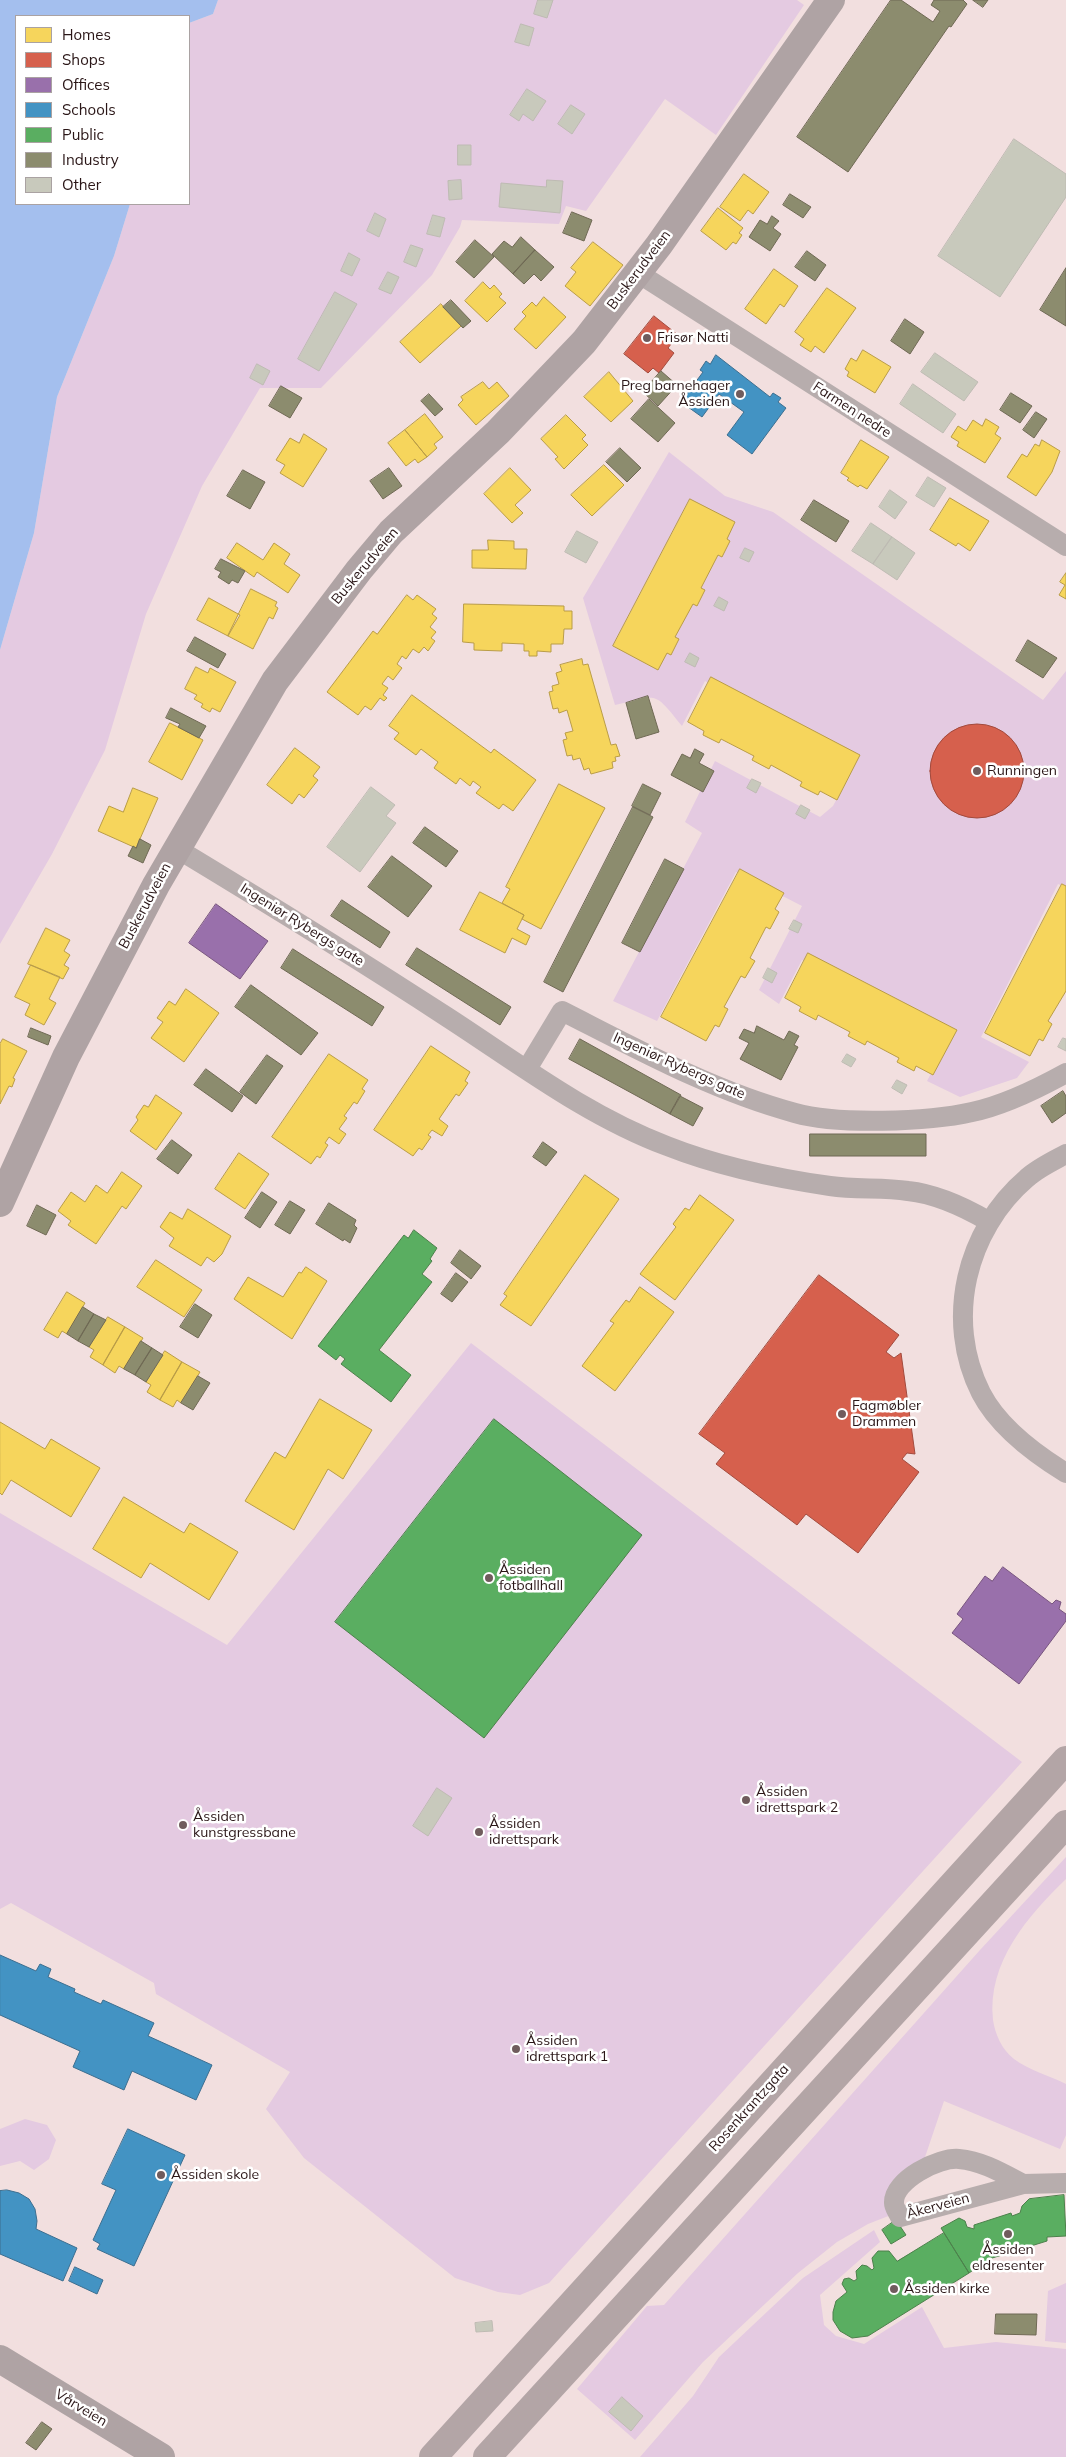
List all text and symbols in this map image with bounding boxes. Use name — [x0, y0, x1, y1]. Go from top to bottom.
legend — [15, 15, 190, 205]
text: Homes — [62, 25, 111, 44]
text: Shops — [62, 50, 105, 69]
text: Offices — [62, 75, 110, 94]
text: Schools — [62, 100, 116, 119]
text: Public — [62, 125, 104, 144]
text: Industry — [62, 150, 119, 169]
text: Other — [62, 175, 101, 194]
street label: Buskerudveien — [604, 227, 674, 313]
place label: Frisør Natti — [657, 330, 729, 346]
marker: Frisør Natti — [641, 332, 653, 344]
place label: Preg barnehager Åssiden — [621, 378, 730, 411]
street label: Farmen nedre — [810, 379, 894, 441]
marker: Preg barnehager Åssiden — [734, 388, 746, 400]
street label: Buskerudveien — [328, 524, 402, 608]
place label: Runningen — [987, 763, 1057, 779]
marker: Runningen — [971, 765, 983, 777]
street label: Buskerudveien — [115, 860, 175, 952]
street label: Ingeniør Rybergs gate — [237, 880, 367, 970]
street label: Ingeniør Rybergs gate — [610, 1029, 748, 1103]
place label: Fagmøbler Drammen — [852, 1398, 921, 1430]
marker: Fagmøbler Drammen — [836, 1408, 848, 1420]
place label: Åssiden fotballhall — [499, 1562, 563, 1594]
marker: Åssiden fotballhall — [483, 1572, 495, 1584]
place label: Åssiden idrettspark 2 — [756, 1784, 838, 1816]
marker: Åssiden idrettspark 2 — [740, 1794, 752, 1806]
place label: Åssiden kunstgressbane — [193, 1809, 296, 1841]
place label: Åssiden idrettspark — [489, 1816, 559, 1848]
marker: Åssiden kunstgressbane — [177, 1819, 189, 1831]
marker: Åssiden idrettspark — [473, 1826, 485, 1838]
place label: Åssiden idrettspark 1 — [526, 2033, 608, 2066]
marker: Åssiden idrettspark 1 — [510, 2043, 522, 2055]
street label: Rosenkrantzgata — [706, 2061, 792, 2155]
place label: Åssiden skole — [171, 2167, 259, 2183]
marker: Åssiden skole — [155, 2169, 167, 2181]
street label: Åkerveien — [905, 2190, 971, 2222]
marker: Åssiden eldresenter — [1002, 2228, 1014, 2240]
place label: Åssiden eldresenter — [972, 2242, 1044, 2274]
place label: Åssiden kirke — [904, 2281, 990, 2297]
marker: Åssiden kirke — [888, 2283, 900, 2295]
street label: Vårveien — [52, 2386, 110, 2430]

